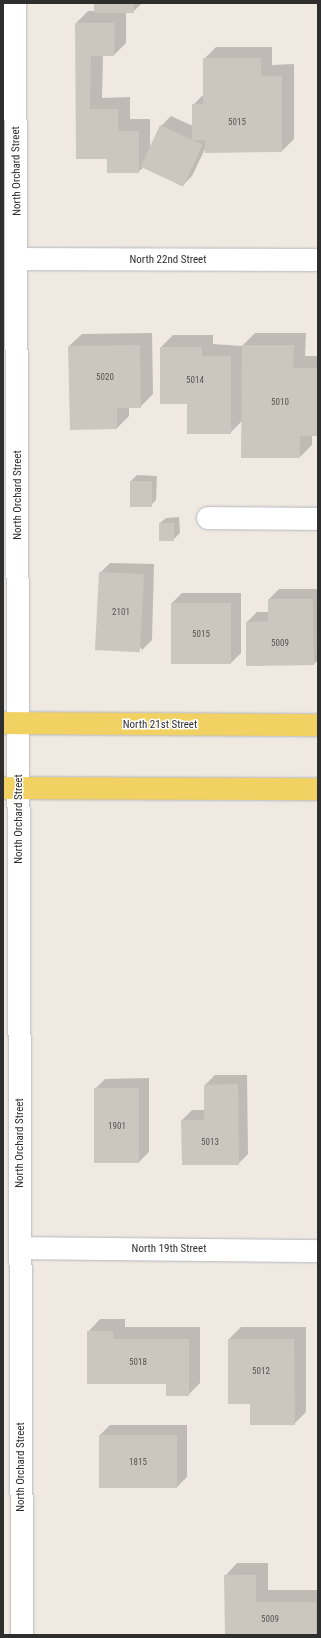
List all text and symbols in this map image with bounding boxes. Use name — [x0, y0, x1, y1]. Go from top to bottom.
house number: 5015 — [228, 117, 246, 127]
street label: North Orchard Street — [10, 126, 24, 216]
street label: North 22nd Street — [130, 253, 206, 267]
house number: 5020 — [96, 372, 114, 382]
house number: 5014 — [186, 375, 204, 385]
house number: 5010 — [271, 397, 289, 407]
street label: North Orchard Street — [11, 450, 25, 540]
house number: 2101 — [112, 607, 130, 617]
house number: 5015 — [192, 629, 210, 639]
house number: 5009 — [271, 638, 289, 648]
street label: North 21st Street — [123, 718, 197, 732]
street label: North Orchard Street — [12, 774, 26, 864]
street label: North Orchard Street — [13, 1098, 27, 1188]
house number: 1901 — [108, 1121, 126, 1131]
house number: 5013 — [201, 1137, 219, 1147]
street label: North 19th Street — [132, 1242, 206, 1256]
house number: 5018 — [129, 1357, 147, 1367]
house number: 5012 — [252, 1366, 270, 1376]
street label: North Orchard Street — [14, 1422, 28, 1512]
house number: 1815 — [129, 1457, 147, 1467]
house number: 5009 — [261, 1614, 279, 1624]

